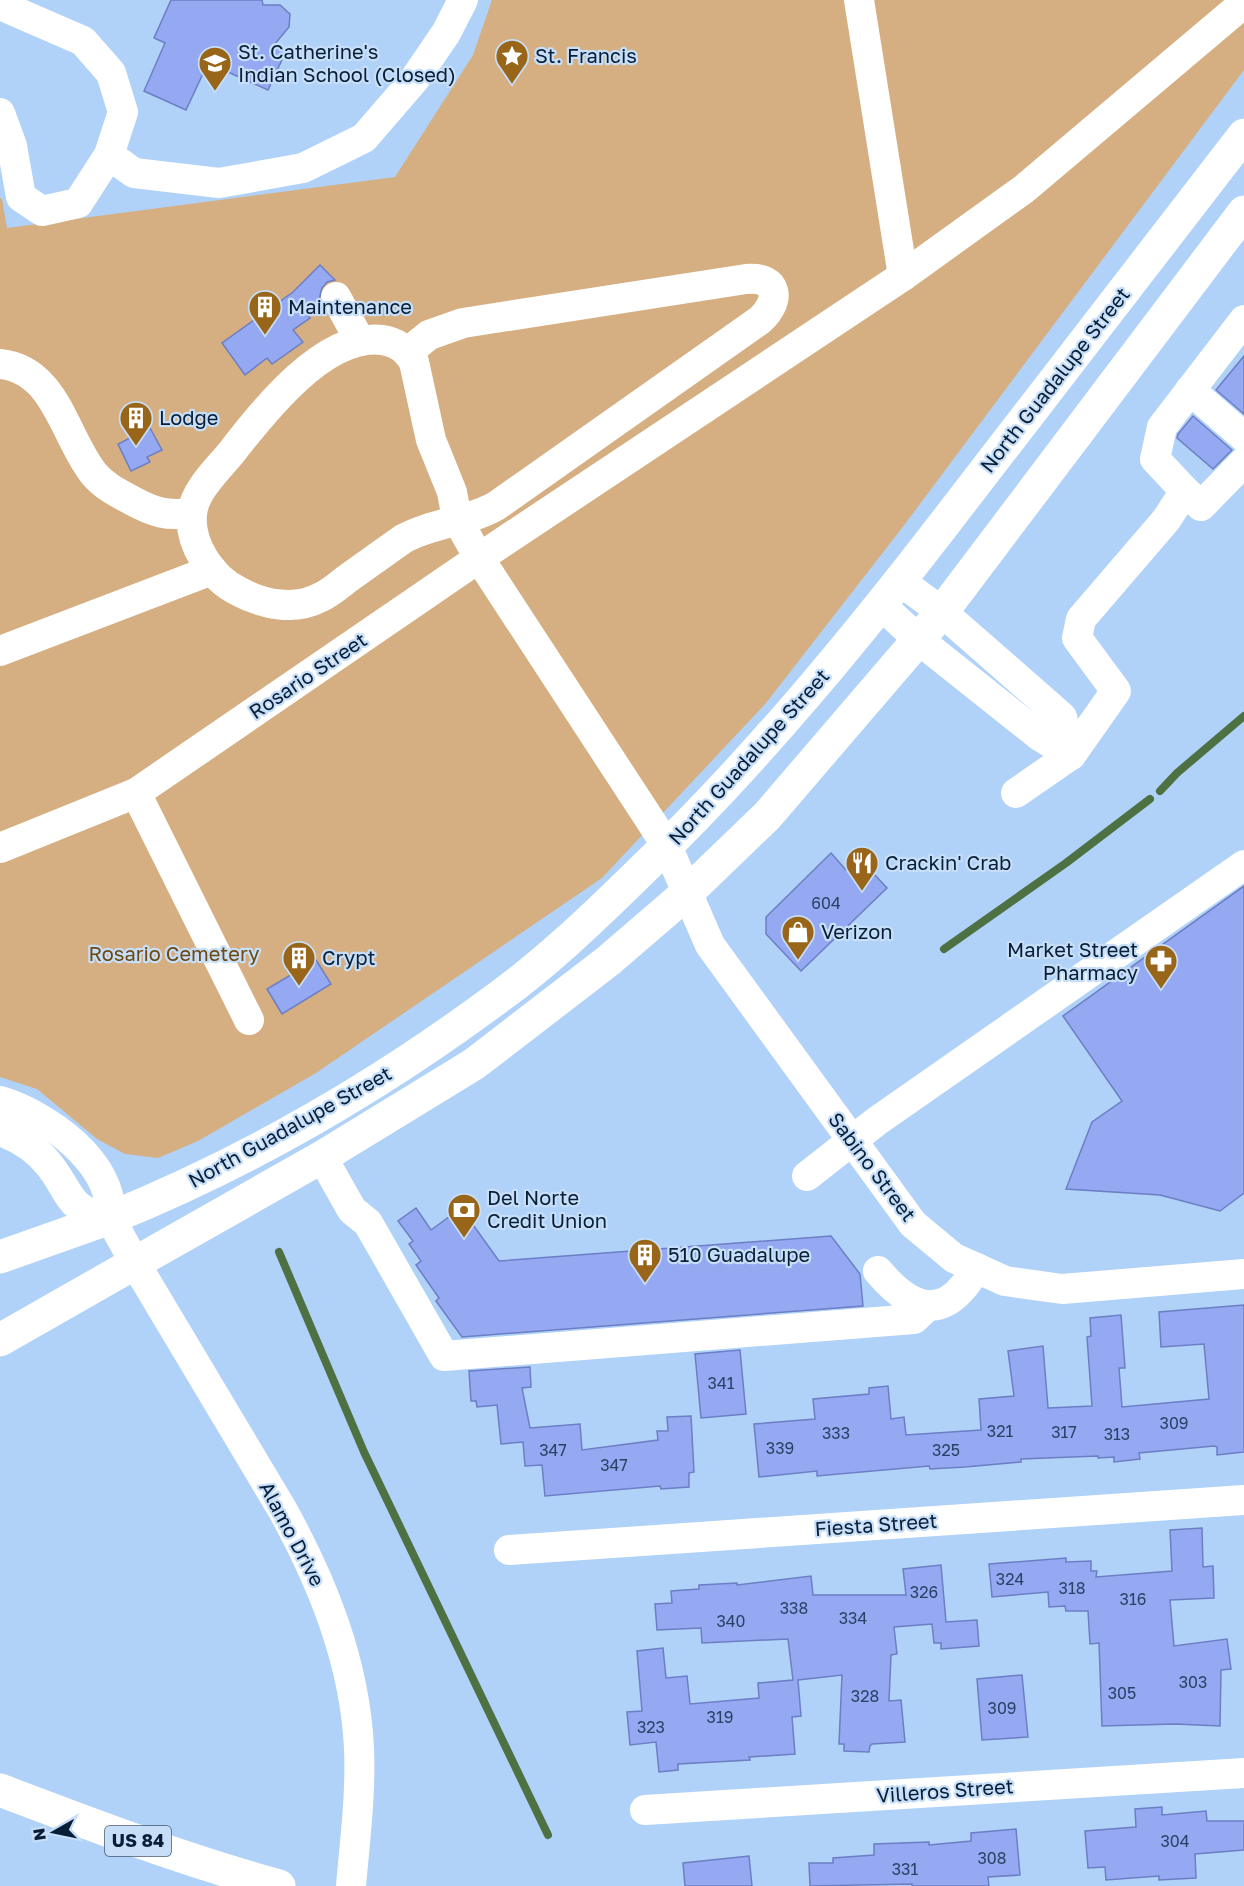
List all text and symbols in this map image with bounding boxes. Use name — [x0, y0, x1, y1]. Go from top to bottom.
place icon: St. Francis — [494, 38, 530, 85]
place label: St. Catherine's Indian School (Closed) — [238, 39, 456, 86]
place label: St. Francis — [535, 43, 637, 67]
school or university icon: St. Catherine's Indian School (Closed) — [197, 45, 233, 92]
street label: North Guadalupe Street — [974, 282, 1134, 477]
building icon: Maintenance — [247, 289, 283, 336]
place label: Maintenance — [288, 294, 412, 318]
building icon: Lodge — [118, 400, 154, 447]
place label: Lodge — [159, 405, 218, 429]
street label: Rosario Street — [244, 627, 371, 723]
street label: North Guadalupe Street — [663, 663, 834, 849]
restaurant icon: Crackin' Crab — [844, 845, 880, 892]
place label: Crackin' Crab — [885, 850, 1011, 874]
house number: 604 — [811, 893, 841, 913]
shop icon: Verizon — [780, 914, 816, 961]
place label: Verizon — [821, 919, 892, 943]
place label: Market Street Pharmacy — [1007, 937, 1138, 984]
building icon: Crypt — [281, 940, 317, 987]
park label: Rosario Cemetery — [88, 941, 260, 965]
pharmacy icon: Market Street Pharmacy — [1143, 943, 1179, 990]
place label: Crypt — [322, 945, 376, 969]
street label: North Guadalupe Street — [184, 1060, 395, 1192]
street label: Sabino Street — [824, 1107, 922, 1226]
place label: Del Norte Credit Union — [487, 1185, 607, 1232]
bank icon: Del Norte Credit Union — [446, 1192, 482, 1239]
building icon: 510 Guadalupe — [627, 1237, 663, 1284]
place label: 510 Guadalupe — [668, 1242, 810, 1266]
house number: 341 — [708, 1373, 735, 1393]
house number: 309 — [1160, 1413, 1188, 1433]
house number: 321 — [987, 1421, 1013, 1441]
house number: 317 — [1051, 1422, 1077, 1442]
house number: 333 — [822, 1423, 850, 1443]
house number: 313 — [1104, 1424, 1130, 1444]
house number: 339 — [766, 1438, 794, 1458]
house number: 347 — [539, 1440, 567, 1460]
house number: 325 — [932, 1440, 960, 1460]
house number: 347 — [600, 1455, 628, 1475]
street label: Alamo Drive — [255, 1477, 330, 1590]
street label: Fiesta Street — [814, 1508, 938, 1540]
house number: 324 — [996, 1569, 1024, 1589]
house number: 318 — [1059, 1578, 1085, 1598]
house number: 326 — [910, 1582, 938, 1602]
house number: 316 — [1120, 1589, 1146, 1609]
house number: 338 — [780, 1598, 808, 1618]
house number: 334 — [839, 1608, 867, 1628]
house number: 340 — [716, 1611, 746, 1631]
house number: 303 — [1179, 1672, 1207, 1692]
house number: 305 — [1108, 1683, 1136, 1703]
house number: 328 — [851, 1686, 879, 1706]
house number: 309 — [988, 1698, 1016, 1718]
house number: 319 — [707, 1707, 733, 1727]
house number: 323 — [637, 1717, 665, 1737]
street label: Villeros Street — [876, 1773, 1014, 1807]
north arrow — [24, 1802, 84, 1862]
road number: US 84 — [105, 1826, 171, 1856]
text: N — [28, 1827, 50, 1842]
house number: 304 — [1160, 1831, 1190, 1851]
house number: 308 — [977, 1848, 1007, 1868]
house number: 331 — [892, 1859, 918, 1879]

